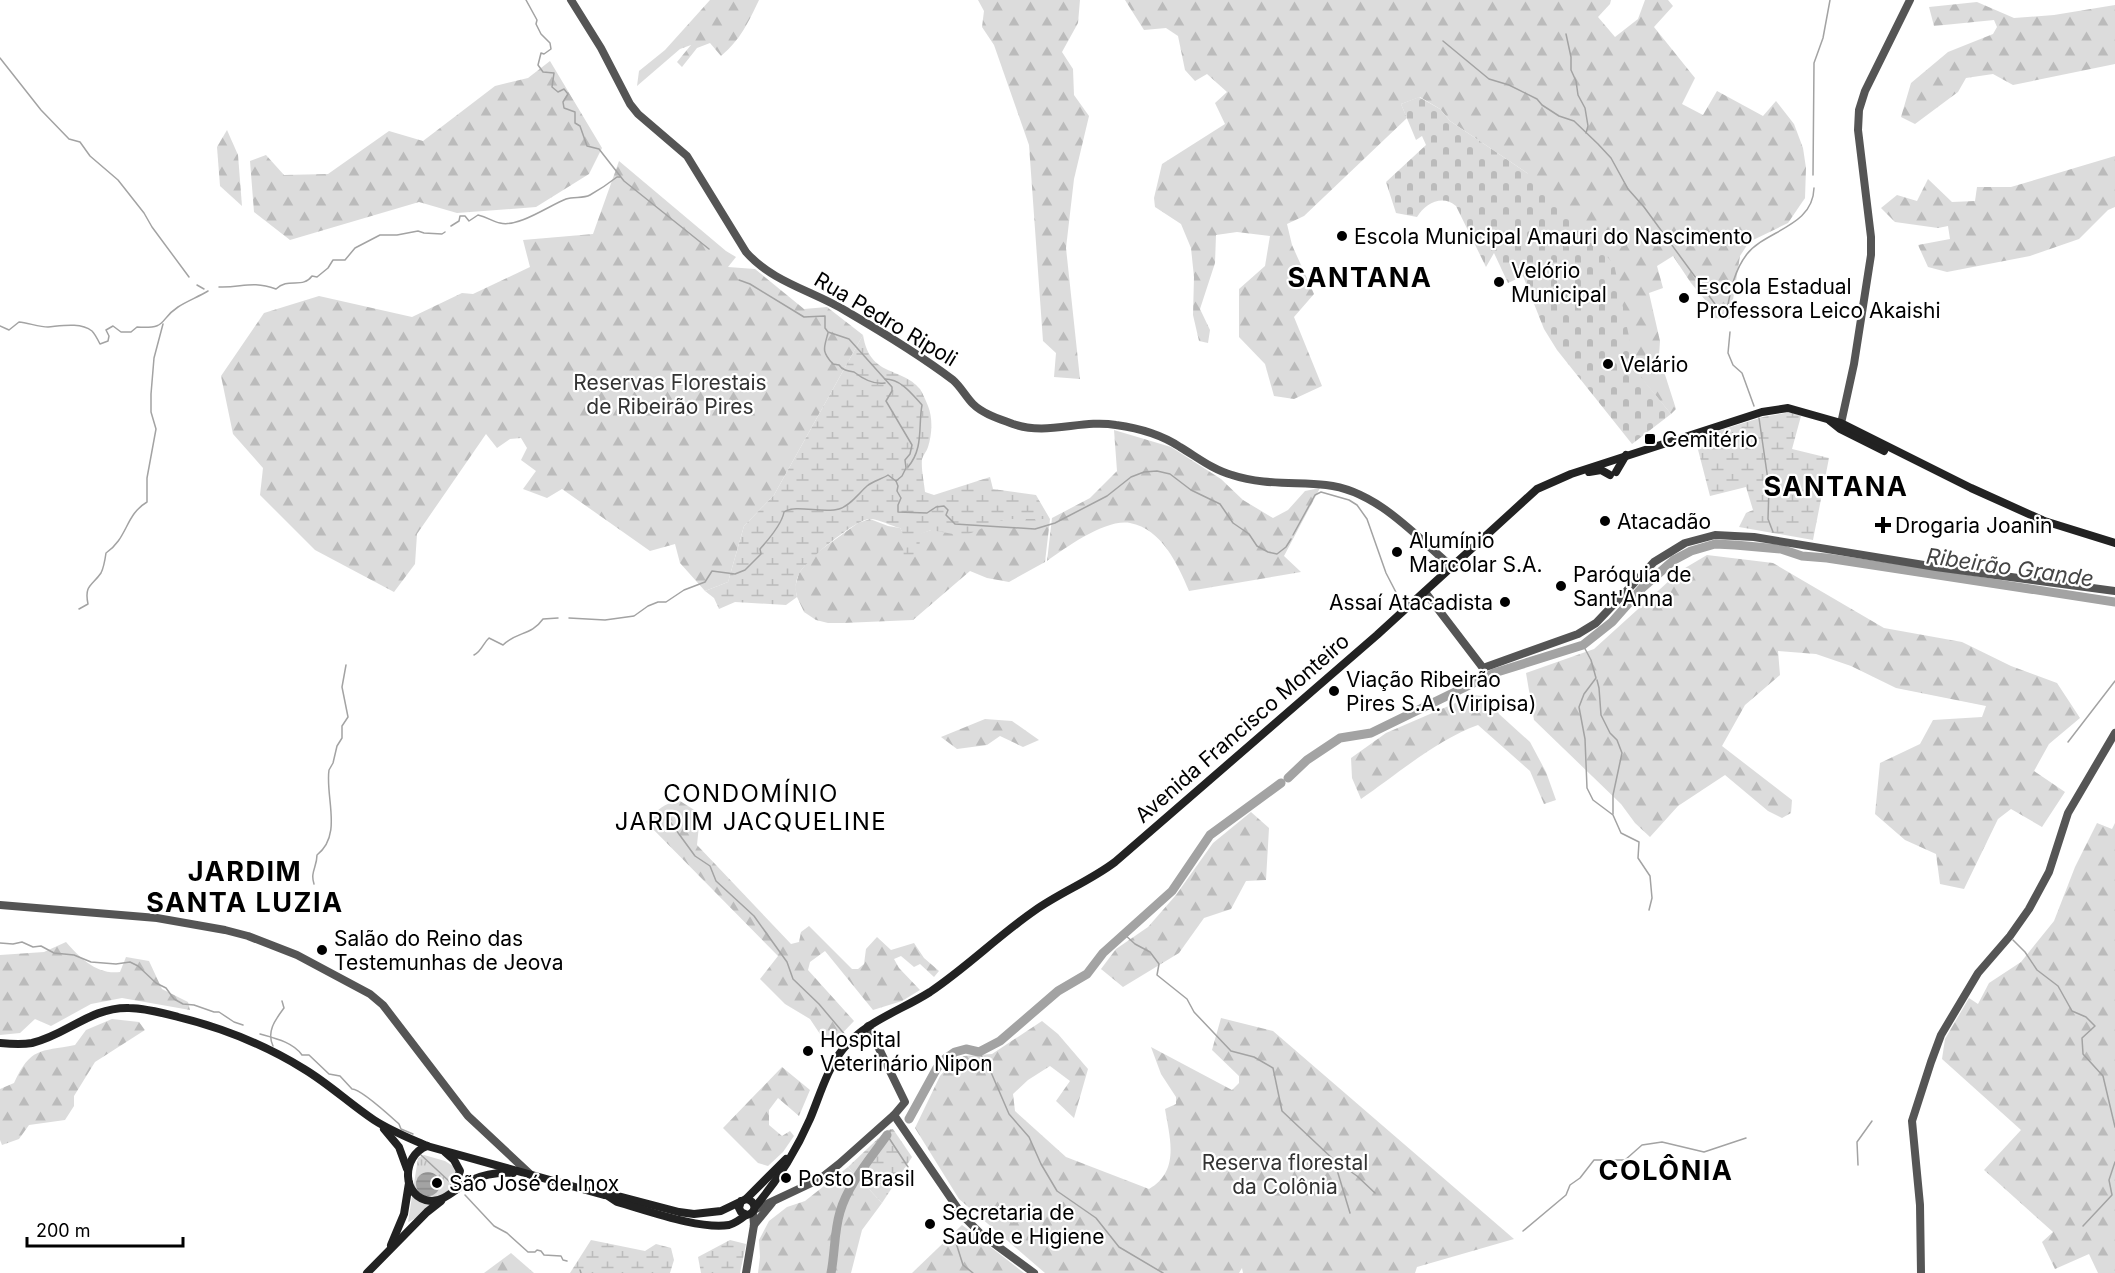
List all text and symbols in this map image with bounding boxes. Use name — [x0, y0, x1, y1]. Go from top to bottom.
place label: Escola Municipal Amauri do Nascimento — [1354, 224, 1753, 249]
marker: Escola Municipal Amauri do Nascimento — [1335, 229, 1349, 243]
place label: Velório Municipal — [1511, 258, 1607, 307]
district label: SANTANA — [1287, 261, 1433, 294]
street label: Rua Pedro Ripoli — [810, 266, 962, 372]
place label: Escola Estadual Professora Leico Akaishi — [1696, 274, 1941, 323]
marker: Velório Municipal — [1492, 275, 1506, 289]
marker: Escola Estadual Professora Leico Akaishi — [1677, 291, 1691, 305]
place label: Velário — [1620, 352, 1688, 377]
marker: Velário — [1601, 357, 1615, 371]
park label: Reservas Florestais de Ribeirão Pires — [573, 370, 767, 419]
place label: Cemitério — [1662, 427, 1758, 452]
marker: Cemitério — [1643, 432, 1657, 446]
district label: SANTANA — [1763, 470, 1909, 503]
place label: Atacadão — [1617, 509, 1711, 534]
place label: Drogaria Joanin — [1895, 513, 2052, 538]
marker: Atacadão — [1598, 514, 1612, 528]
marker: Drogaria Joanin — [1876, 518, 1890, 532]
place label: Alumínio Marcolar S.A. — [1409, 528, 1543, 577]
water label: Ribeirão Grande — [1924, 542, 2096, 592]
marker: Alumínio Marcolar S.A. — [1390, 545, 1404, 559]
place label: Paróquia de Sant'Anna — [1573, 562, 1692, 611]
marker: Paróquia de Sant'Anna — [1554, 579, 1568, 593]
place label: Assaí Atacadista — [1329, 590, 1493, 615]
marker: Assaí Atacadista — [1498, 595, 1512, 609]
street label: Avenida Francisco Monteiro — [1130, 628, 1354, 828]
place label: Viação Ribeirão Pires S.A. (Viripisa) — [1346, 667, 1536, 716]
marker: Viação Ribeirão Pires S.A. (Viripisa) — [1327, 684, 1341, 698]
district label: CONDOMÍNIO JARDIM JACQUELINE — [615, 778, 887, 836]
district label: JARDIM SANTA LUZIA — [146, 855, 344, 919]
place label: Salão do Reino das Testemunhas de Jeova — [334, 926, 563, 975]
marker: Salão do Reino das Testemunhas de Jeova — [315, 943, 329, 957]
place label: Hospital Veterinário Nipon — [820, 1027, 993, 1076]
marker: Hospital Veterinário Nipon — [801, 1044, 815, 1058]
park label: Reserva florestal da Colônia — [1202, 1150, 1368, 1199]
district label: COLÔNIA — [1599, 1154, 1733, 1187]
place label: Posto Brasil — [798, 1166, 915, 1191]
place label: São José de Inox — [449, 1171, 619, 1196]
marker: Posto Brasil — [779, 1171, 793, 1185]
marker: São José de Inox — [430, 1176, 444, 1190]
place label: Secretaria de Saúde e Higiene — [942, 1200, 1104, 1249]
scale bar — [27, 1210, 183, 1248]
marker: Secretaria de Saúde e Higiene — [923, 1217, 937, 1231]
text: 200 m — [36, 1220, 91, 1241]

